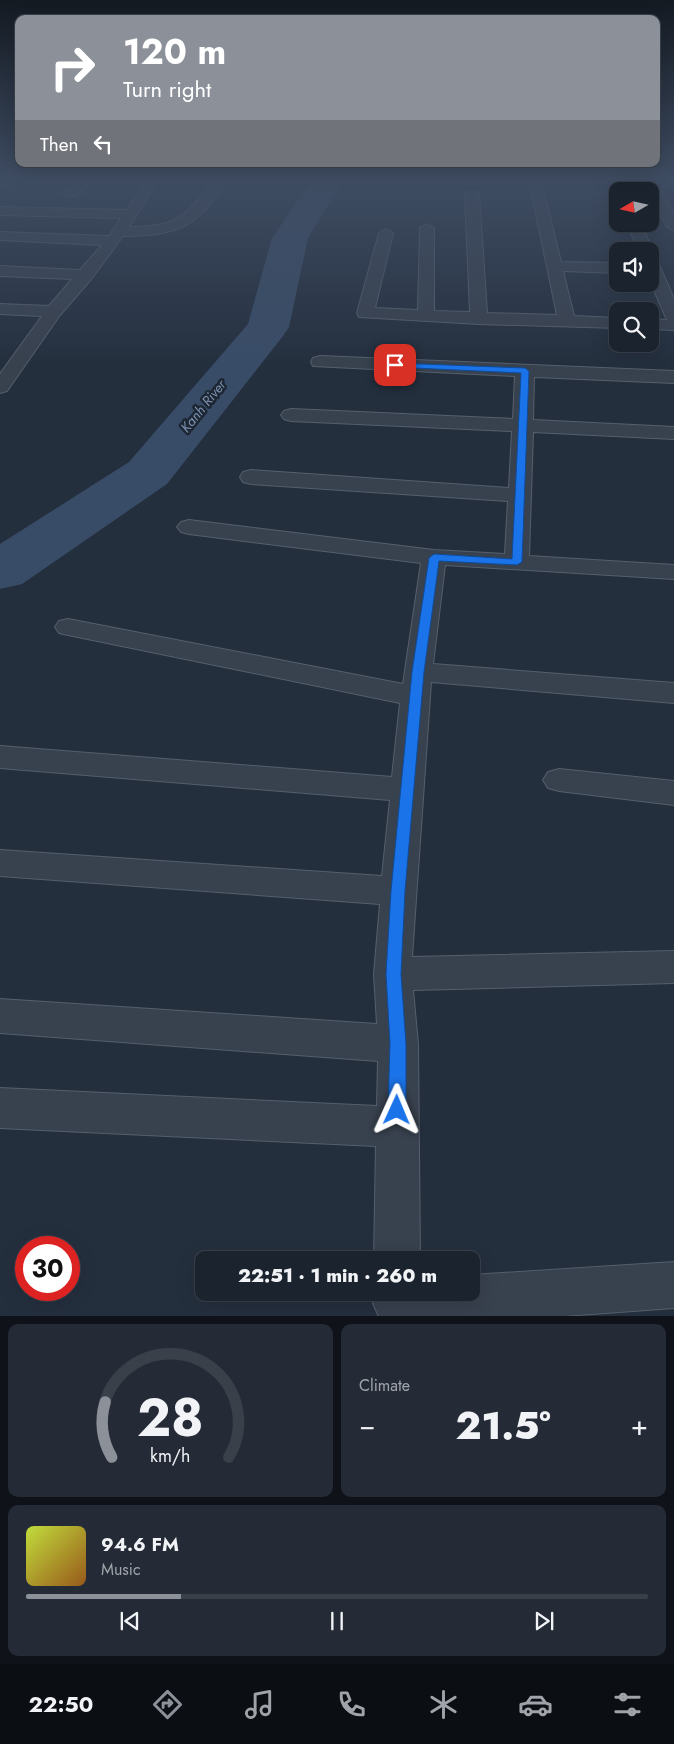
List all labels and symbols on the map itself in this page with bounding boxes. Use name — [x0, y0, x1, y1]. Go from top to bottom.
north arrow — [609, 182, 659, 232]
pin — [374, 344, 416, 386]
water label: Kanh River — [176, 374, 231, 437]
position arrow — [370, 1083, 422, 1135]
speed limit sign: 30 — [15, 1236, 80, 1301]

